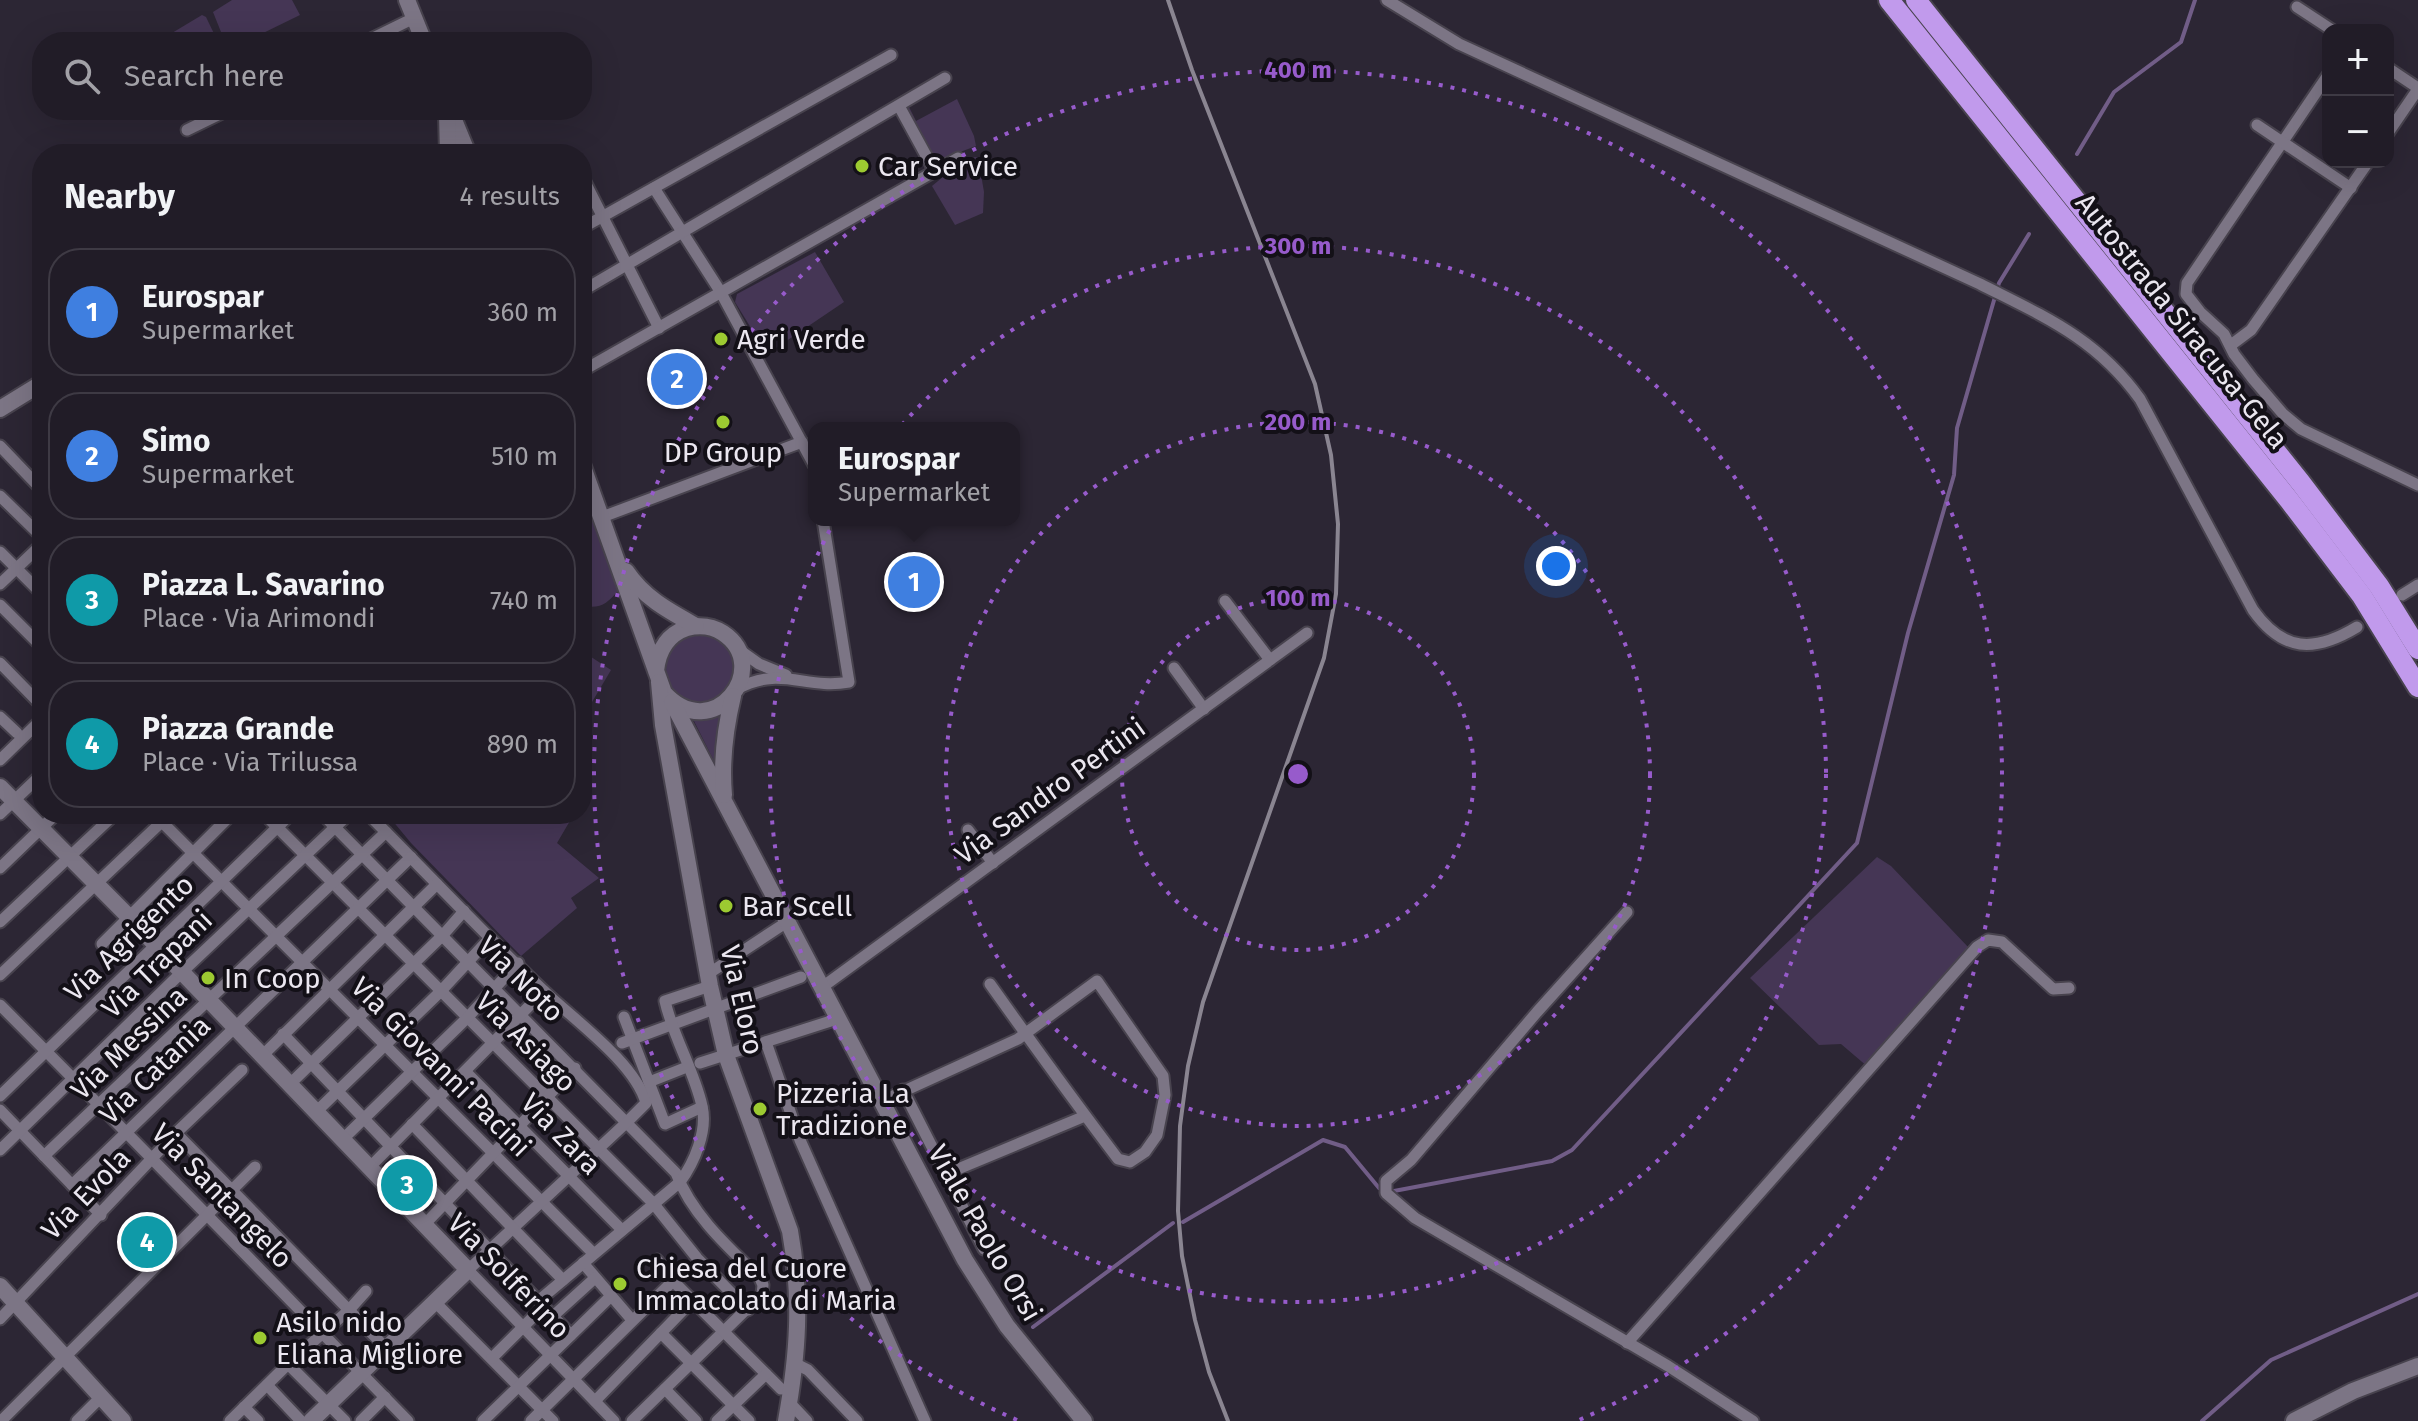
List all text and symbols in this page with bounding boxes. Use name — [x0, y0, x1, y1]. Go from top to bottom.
map controls — [2322, 24, 2394, 168]
button: + — [2322, 24, 2394, 96]
search box — [32, 32, 592, 120]
icon: search — [60, 54, 104, 98]
text: 400 m — [1264, 56, 1332, 84]
text: Search here — [124, 58, 284, 94]
button: − — [2322, 96, 2394, 168]
place label: Car Service — [878, 150, 1018, 183]
marker: Car Service — [853, 157, 871, 175]
text: Nearby — [64, 176, 175, 217]
text: 4 results — [459, 181, 560, 212]
street label: Autostrada Siracusa-Gela — [2069, 187, 2295, 455]
text: 300 m — [1264, 232, 1331, 260]
text: Eurospar — [142, 279, 264, 315]
text: 1 — [86, 297, 98, 328]
text: 360 m — [487, 297, 558, 328]
text: Supermarket — [142, 315, 294, 346]
place label: Agri Verde — [737, 323, 866, 356]
marker: Agri Verde — [712, 330, 730, 348]
pin: 2 — [651, 349, 703, 409]
text: 200 m — [1265, 408, 1331, 436]
marker: DP Group — [714, 413, 732, 431]
popup — [808, 422, 1020, 526]
text: Simo — [142, 423, 211, 459]
place label: DP Group — [664, 436, 782, 469]
text: 2 — [85, 441, 99, 472]
text: 510 m — [491, 441, 558, 472]
text: Eurospar — [838, 441, 960, 477]
text: Supermarket — [142, 459, 294, 490]
text: Supermarket — [838, 477, 990, 508]
your location — [1536, 546, 1576, 586]
pin: 1 — [888, 552, 940, 612]
text: Piazza L. Savarino — [142, 567, 385, 603]
text: 100 m — [1265, 584, 1331, 612]
text: 3 — [85, 585, 99, 616]
text: 740 m — [490, 585, 558, 616]
text: Place · Via Arimondi — [142, 603, 375, 634]
text: Piazza Grande — [142, 711, 334, 747]
street label: Via Sandro Pertini — [948, 711, 1152, 871]
text: 4 — [85, 729, 99, 760]
text: 890 m — [487, 729, 558, 760]
text: Place · Via Trilussa — [142, 747, 358, 778]
centre of rings — [1284, 760, 1312, 788]
street label: Via Agrigento — [57, 868, 201, 1008]
place label: Bar Scell — [742, 890, 852, 923]
marker: Bar Scell — [717, 897, 735, 915]
street label: Via Trapani — [95, 903, 219, 1025]
street label: Via Noto — [471, 929, 571, 1029]
street label: Via Eloro — [713, 942, 771, 1058]
place label: In Coop — [224, 962, 321, 995]
marker: In Coop — [199, 969, 217, 987]
street label: Via Giovanni Pacini — [344, 970, 538, 1164]
street label: Via Messina — [64, 980, 194, 1106]
street label: Via Asiago — [469, 985, 583, 1099]
street label: Via Catania — [93, 1009, 217, 1131]
place label: Pizzeria La Tradizione — [776, 1077, 910, 1142]
street label: Via Zara — [514, 1086, 608, 1182]
marker: Pizzeria La Tradizione — [751, 1100, 769, 1118]
street label: Via Santangelo — [145, 1117, 299, 1275]
street label: Viale Paolo Orsi — [921, 1139, 1049, 1327]
street label: Via Evola — [35, 1142, 137, 1246]
pin: 3 — [381, 1155, 433, 1215]
street label: Via Solferino — [441, 1206, 577, 1346]
pin: 4 — [121, 1212, 173, 1272]
place label: Chiesa del Cuore Immacolato di Maria — [636, 1252, 896, 1317]
marker: Chiesa del Cuore Immacolato di Maria — [611, 1275, 629, 1293]
place label: Asilo nido Eliana Migliore — [276, 1306, 463, 1371]
marker: Asilo nido Eliana Migliore — [251, 1329, 269, 1347]

